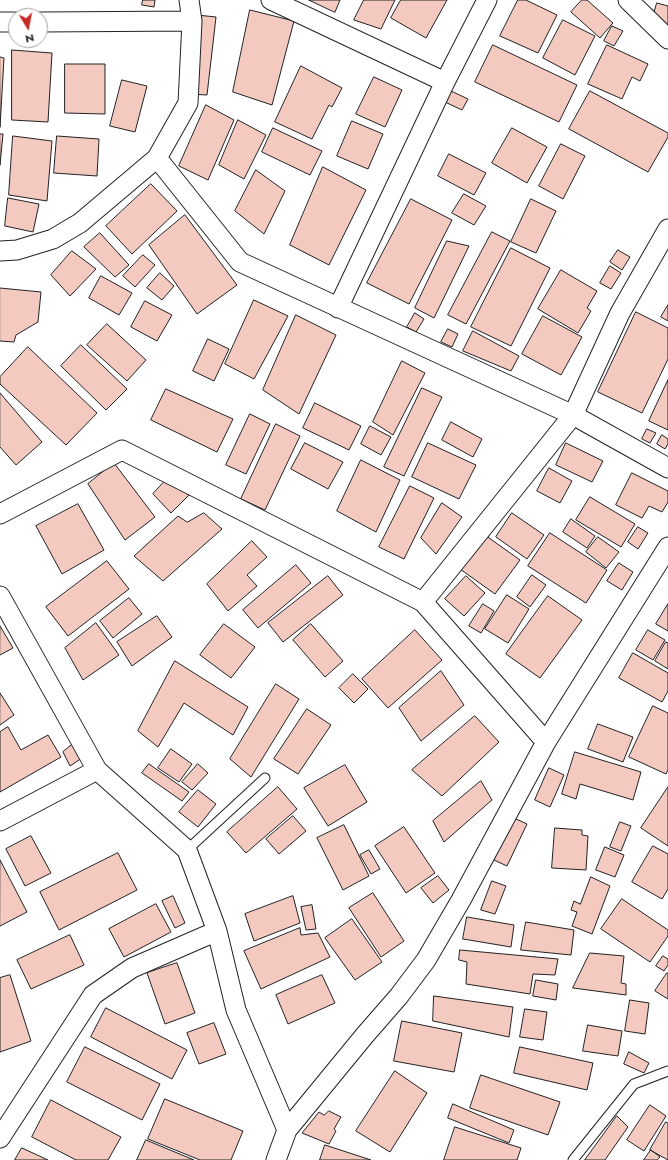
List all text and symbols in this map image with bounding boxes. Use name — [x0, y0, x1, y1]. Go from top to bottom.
north arrow — [8, 8, 48, 48]
text: N — [24, 30, 36, 47]

